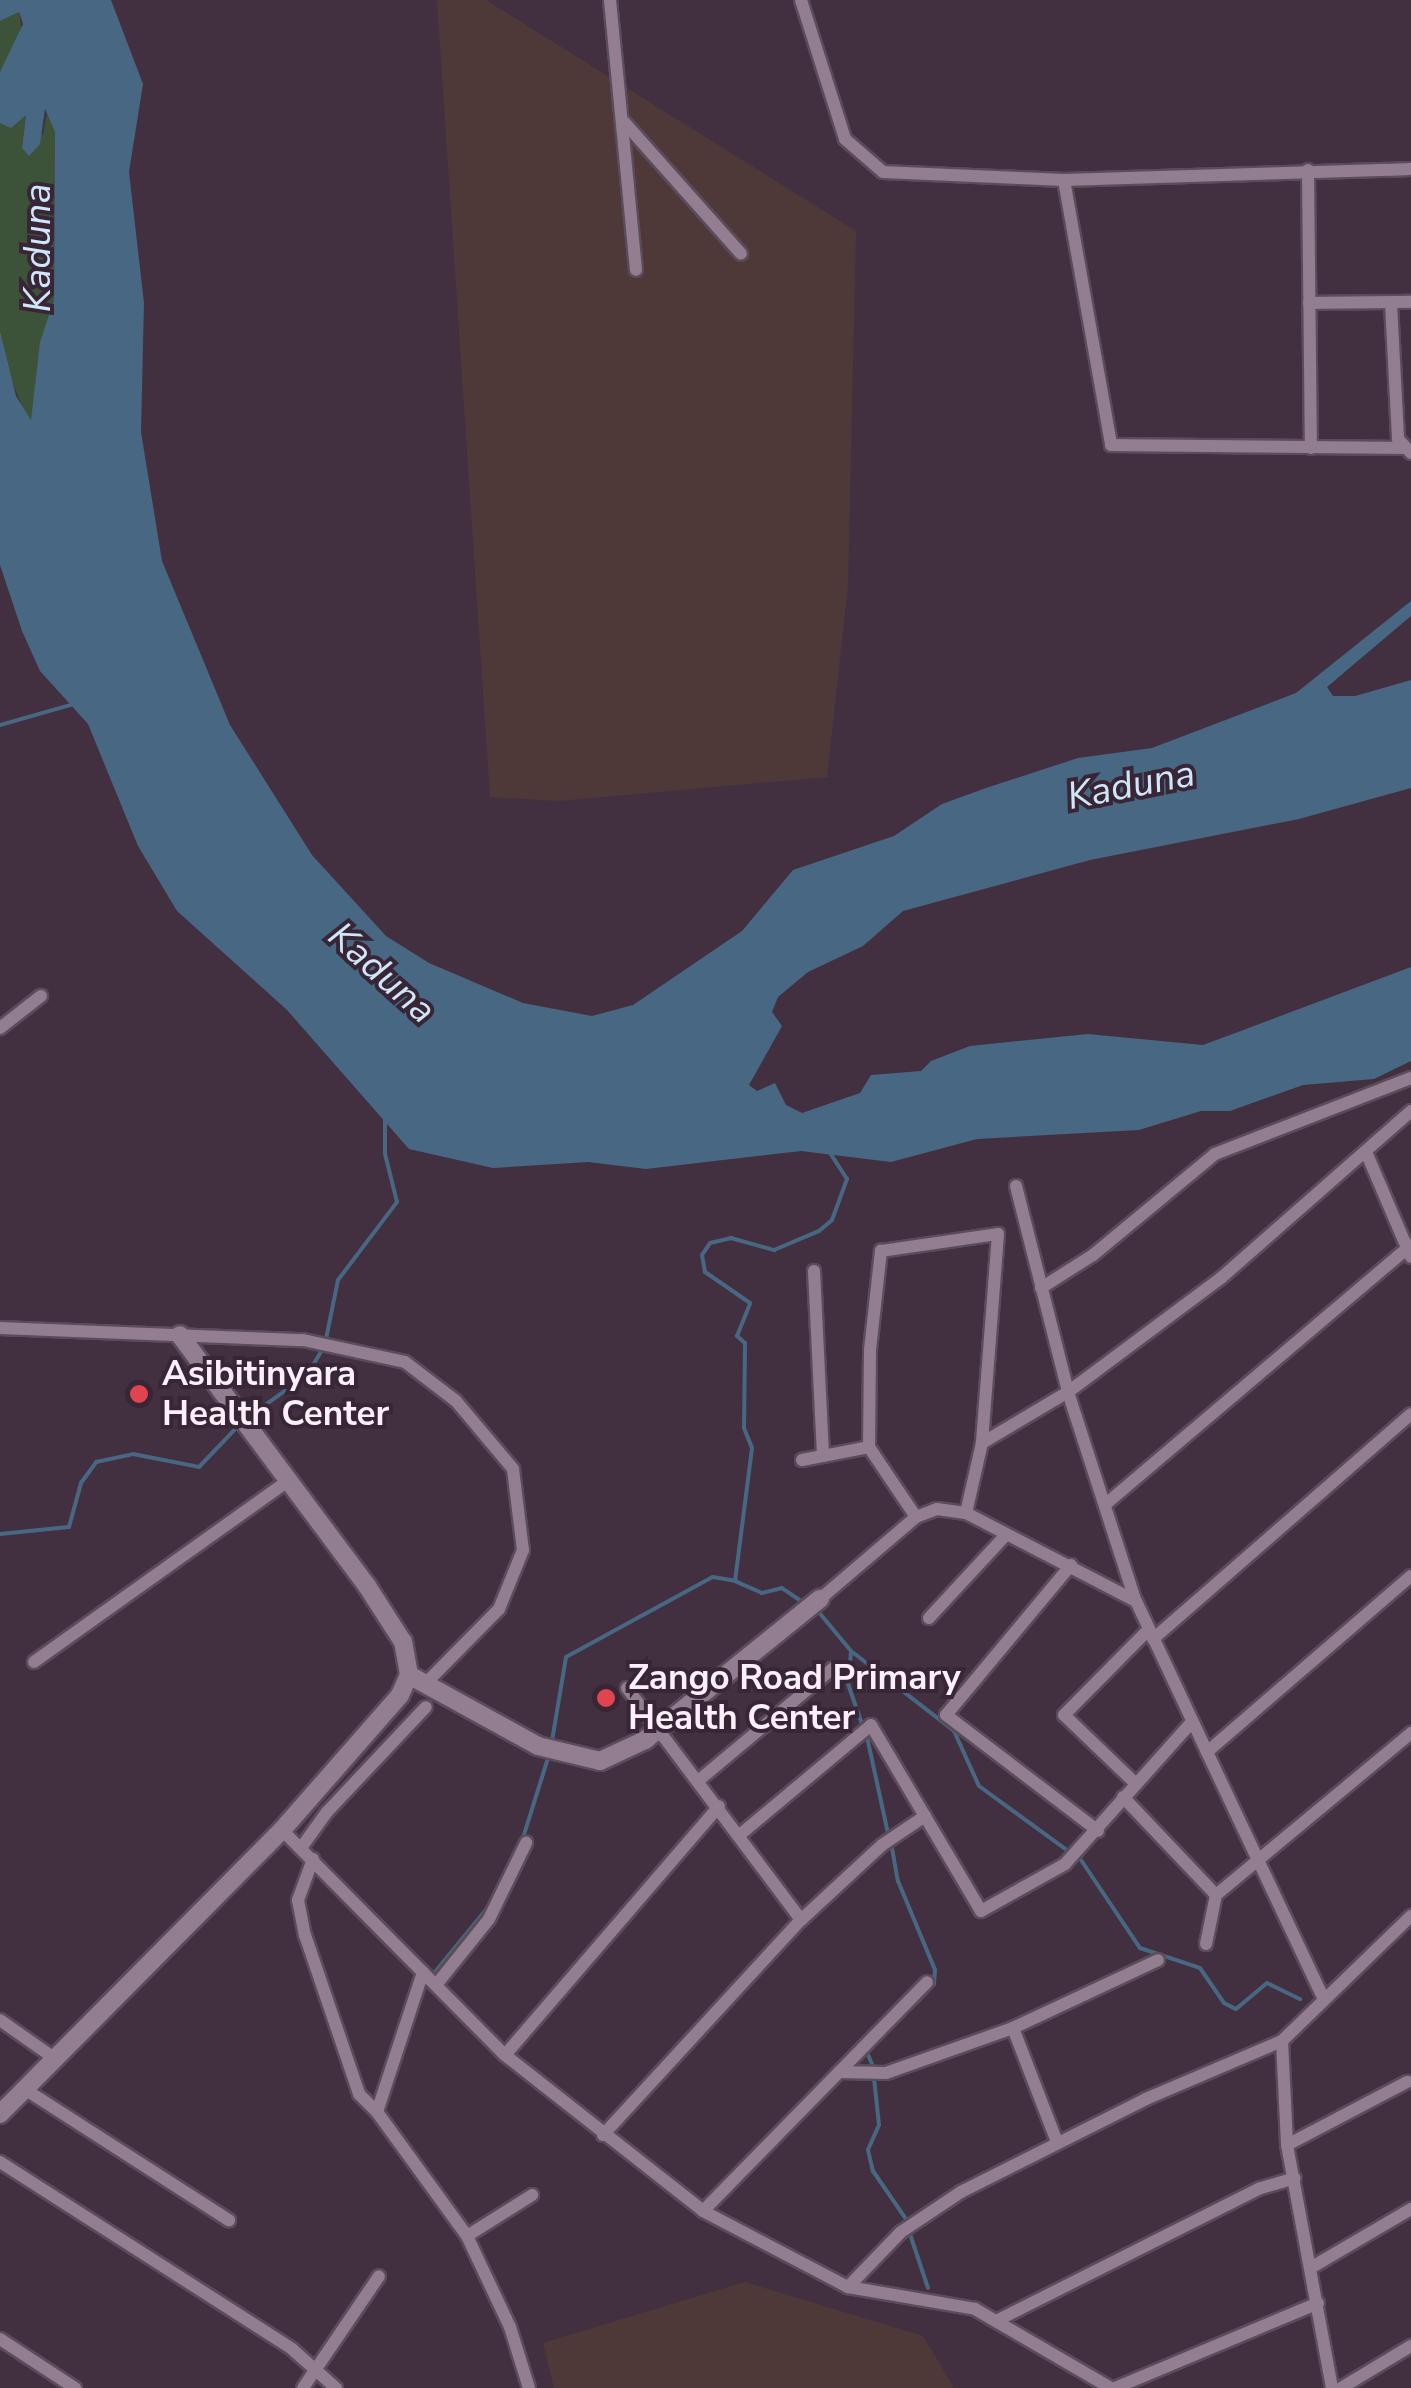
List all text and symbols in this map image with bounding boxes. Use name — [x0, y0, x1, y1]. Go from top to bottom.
water label: Kaduna — [15, 183, 61, 313]
water label: Kaduna — [1063, 750, 1199, 820]
water label: Kaduna — [319, 913, 445, 1033]
place label: Asibitinyara Health Center — [162, 1353, 389, 1435]
marker: Asibitinyara Health Center — [126, 1381, 152, 1407]
place label: Zango Road Primary Health Center — [628, 1657, 961, 1739]
marker: Zango Road Primary Health Center — [593, 1685, 619, 1711]

